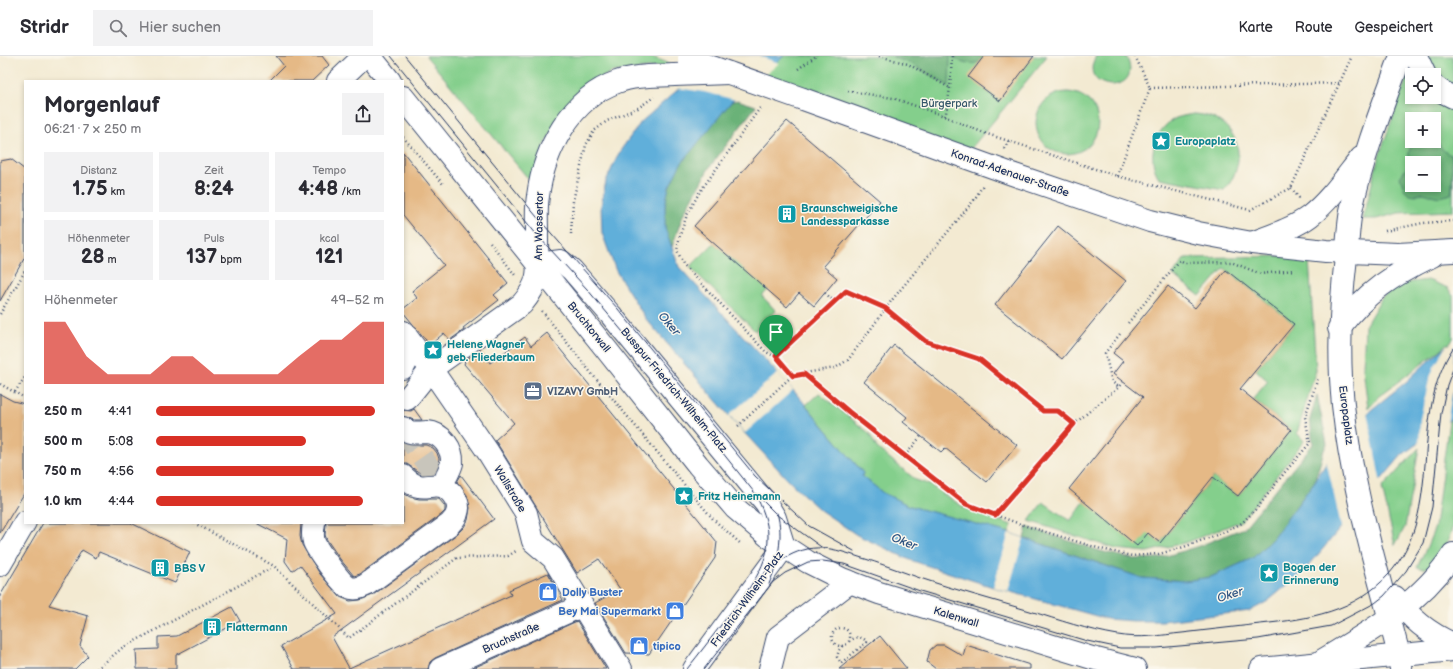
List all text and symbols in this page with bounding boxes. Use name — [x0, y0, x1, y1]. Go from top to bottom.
search box — [93, 10, 373, 46]
text: Stridr — [20, 16, 69, 39]
icon: search — [107, 17, 129, 39]
text: Hier suchen — [139, 18, 221, 37]
text: Karte — [1239, 19, 1273, 36]
text: Route — [1295, 19, 1333, 36]
text: Gespeichert — [1355, 19, 1433, 36]
map controls — [1405, 68, 1441, 192]
button: locate — [1405, 68, 1441, 104]
text: Morgenlauf — [44, 92, 160, 119]
button: share — [342, 93, 384, 135]
park label: Bürgerpark — [921, 97, 978, 110]
button: + — [1405, 112, 1441, 148]
text: 06:21 · 7 × 250 m — [44, 121, 141, 137]
place icon: Europaplatz — [1150, 130, 1172, 152]
place label: Europaplatz — [1175, 135, 1236, 148]
street label: Konrad-Adenauer-Straße — [949, 147, 1071, 200]
button: − — [1405, 156, 1441, 192]
text: Distanz — [80, 164, 117, 177]
text: Zeit — [204, 164, 224, 177]
text: Tempo — [312, 164, 346, 177]
text: 1.75 — [72, 177, 108, 201]
text: 8:24 — [194, 177, 234, 201]
text: 4:48 — [298, 177, 338, 201]
text: km — [108, 185, 125, 198]
text: /km — [338, 185, 361, 198]
street label: Am Wassertor — [532, 190, 546, 260]
place label: Braunschweigische Landessparkasse — [801, 202, 898, 228]
building icon: Braunschweigische Landessparkasse — [776, 203, 798, 225]
text: Höhenmeter — [68, 232, 130, 245]
text: Puls — [204, 232, 224, 245]
text: kcal — [319, 232, 339, 245]
text: 28 — [81, 245, 105, 269]
text: 137 — [186, 245, 217, 269]
text: 121 — [315, 245, 344, 269]
text: m — [105, 253, 117, 266]
text: bpm — [217, 253, 242, 266]
text: Höhenmeter — [44, 292, 118, 308]
text: 49–52 m — [331, 292, 384, 308]
street label: Bruchtorwall — [565, 299, 613, 355]
water label: Oker — [655, 309, 684, 340]
pin — [759, 315, 793, 356]
icon: arrive — [765, 321, 787, 343]
street label: Busspur Friedrich-Wilhelm-Platz — [618, 325, 731, 456]
place label: Helene Wagner geb. Fliederbaum — [447, 338, 535, 364]
place icon: Helene Wagner geb. Fliederbaum — [422, 339, 444, 361]
office icon: VIZAVY GmbH — [522, 380, 544, 402]
place label: VIZAVY GmbH — [547, 385, 618, 398]
street label: Europaplatz — [1336, 385, 1356, 446]
text: 250 m — [44, 403, 82, 419]
text: 4:41 — [108, 403, 132, 419]
text: 500 m — [44, 433, 82, 449]
text: 5:08 — [108, 433, 133, 449]
text: 750 m — [44, 463, 81, 479]
text: 4:56 — [108, 463, 134, 479]
street label: Wallstraße — [491, 463, 529, 515]
place icon: Fritz Heinemann — [673, 485, 695, 507]
place label: Fritz Heinemann — [698, 490, 781, 503]
text: 1.0 km — [44, 493, 82, 509]
text: 4:44 — [108, 493, 134, 509]
water label: Oker — [889, 530, 921, 555]
street label: Friedrich-Wilhelm-Platz — [708, 548, 786, 649]
building icon: BBS V — [149, 557, 171, 579]
place label: Bogen der Erinnerung — [1283, 561, 1339, 587]
place label: BBS V — [174, 562, 206, 575]
place icon: Bogen der Erinnerung — [1258, 562, 1280, 584]
shop icon: Dolly Buster — [537, 581, 559, 603]
water label: Oker — [1215, 583, 1246, 606]
place label: Dolly Buster — [562, 586, 623, 599]
shop icon: Bey Mai Supermarkt — [664, 600, 686, 622]
street label: Kalenwall — [932, 604, 980, 630]
place label: Bey Mai Supermarkt — [558, 605, 661, 618]
building icon: Flattermann — [201, 616, 223, 638]
street label: Bruchstraße — [480, 619, 542, 656]
place label: Flattermann — [226, 621, 288, 634]
shop icon: tipico — [628, 635, 650, 657]
place label: tipico — [652, 640, 681, 653]

